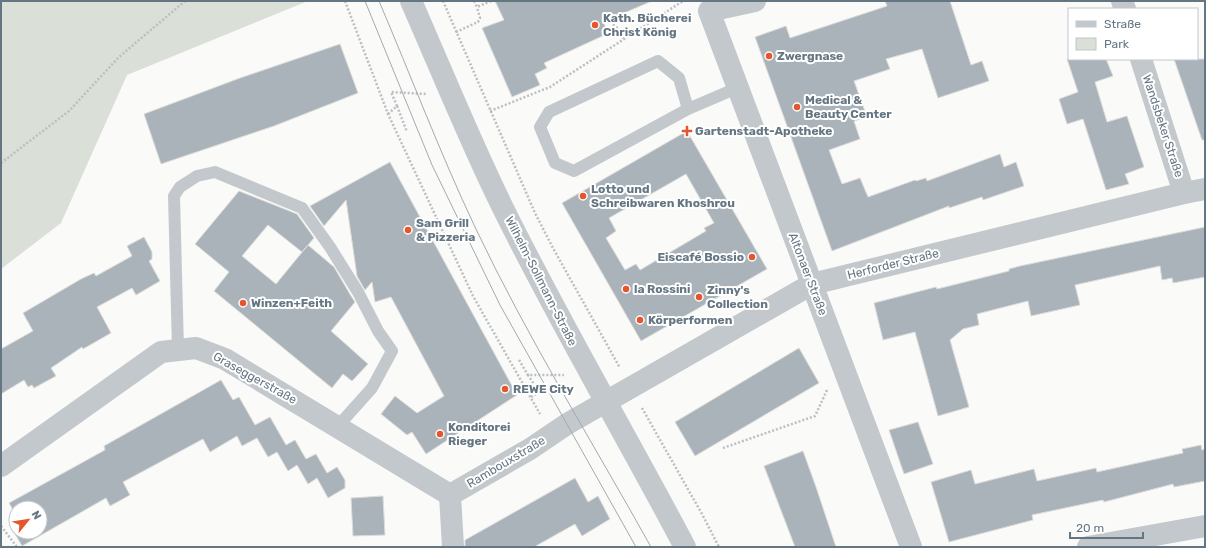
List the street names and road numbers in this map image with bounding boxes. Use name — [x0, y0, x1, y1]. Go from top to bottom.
street label: Wandsbeker Straße — [1140, 73, 1186, 179]
street label: Wilhelm-Sollmann-Straße — [502, 214, 580, 348]
street label: Altonaer Straße — [786, 231, 830, 318]
street label: Herforder Straße — [846, 246, 940, 282]
street label: Graseggerstraße — [211, 349, 299, 407]
street label: Rambouxstraße — [464, 433, 548, 491]

